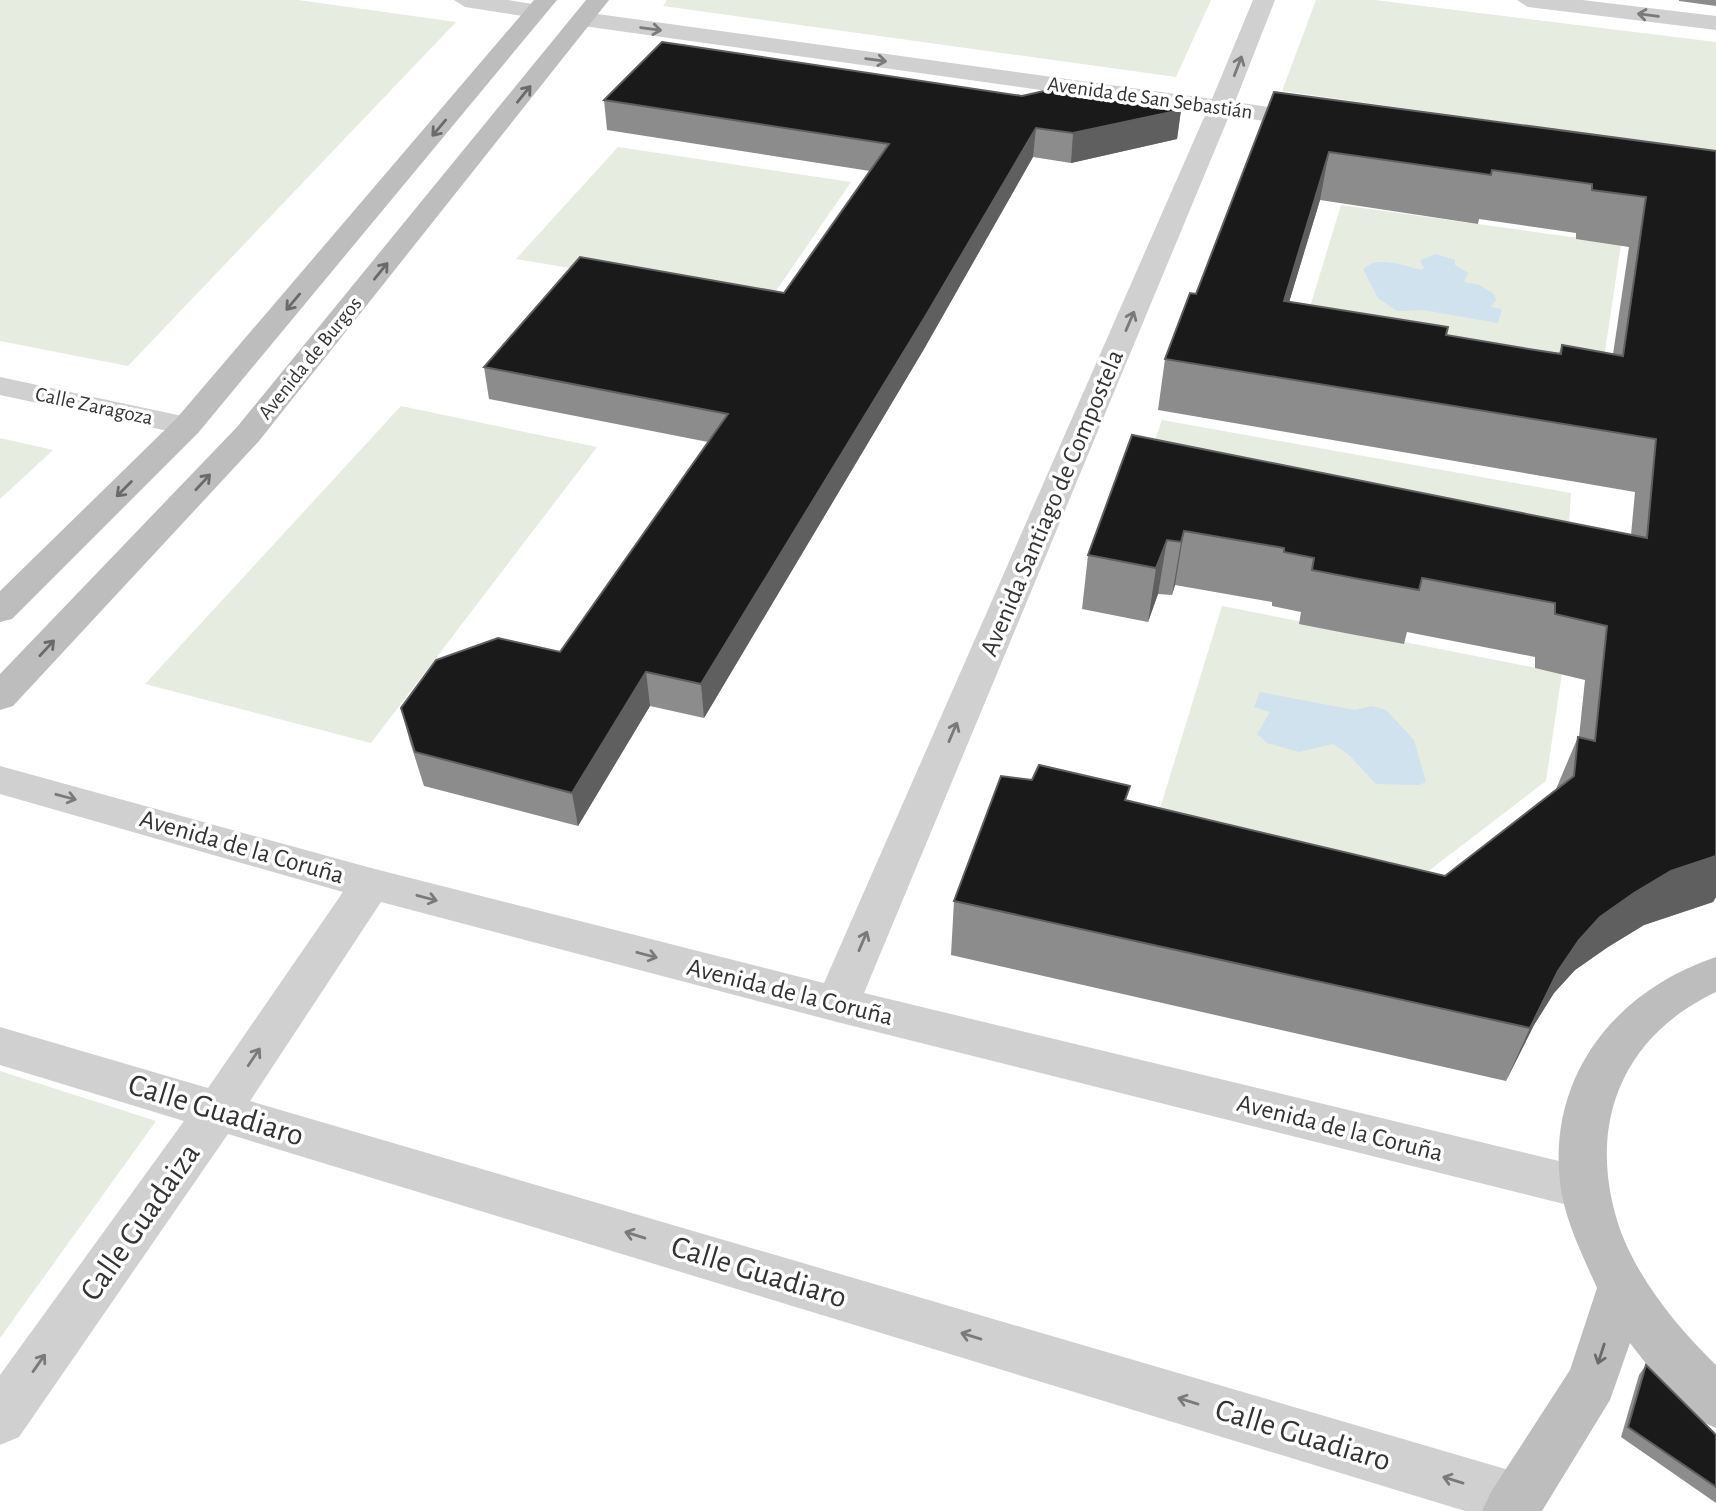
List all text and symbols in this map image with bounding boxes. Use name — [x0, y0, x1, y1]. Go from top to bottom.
one-way arrow — [1637, 8, 1660, 21]
one-way arrow — [639, 22, 662, 35]
one-way arrow — [865, 54, 887, 67]
one-way arrow — [1232, 55, 1245, 77]
street label: Avenida de San Sebastián — [1046, 73, 1254, 123]
one-way arrow — [516, 85, 532, 103]
one-way arrow — [432, 119, 448, 137]
one-way arrow — [373, 262, 388, 280]
one-way arrow — [285, 292, 301, 310]
street label: Avenida de Burgos — [254, 293, 366, 423]
one-way arrow — [1124, 310, 1137, 332]
street label: Avenida Santiago de Compostela — [976, 346, 1128, 660]
street label: Calle Zaragoza — [33, 383, 155, 429]
one-way arrow — [194, 474, 211, 491]
one-way arrow — [116, 480, 133, 497]
one-way arrow — [39, 639, 55, 657]
one-way arrow — [947, 722, 960, 743]
one-way arrow — [54, 791, 77, 804]
street label: Avenida de la Coruña — [137, 805, 347, 889]
one-way arrow — [415, 892, 438, 905]
one-way arrow — [858, 931, 871, 952]
one-way arrow — [635, 949, 658, 962]
street label: Avenida de la Coruña — [684, 954, 896, 1030]
one-way arrow — [247, 1048, 261, 1067]
street label: Calle Guadiaro — [124, 1068, 308, 1152]
street label: Avenida de la Coruña — [1234, 1090, 1446, 1166]
street label: Calle Guadaiza — [74, 1137, 206, 1307]
one-way arrow — [624, 1228, 646, 1241]
street label: Calle Guadiaro — [667, 1230, 851, 1314]
one-way arrow — [960, 1328, 982, 1341]
one-way arrow — [1594, 1343, 1607, 1365]
one-way arrow — [32, 1354, 46, 1373]
one-way arrow — [1178, 1393, 1200, 1406]
street label: Calle Guadiaro — [1211, 1393, 1395, 1477]
one-way arrow — [1443, 1473, 1465, 1486]

